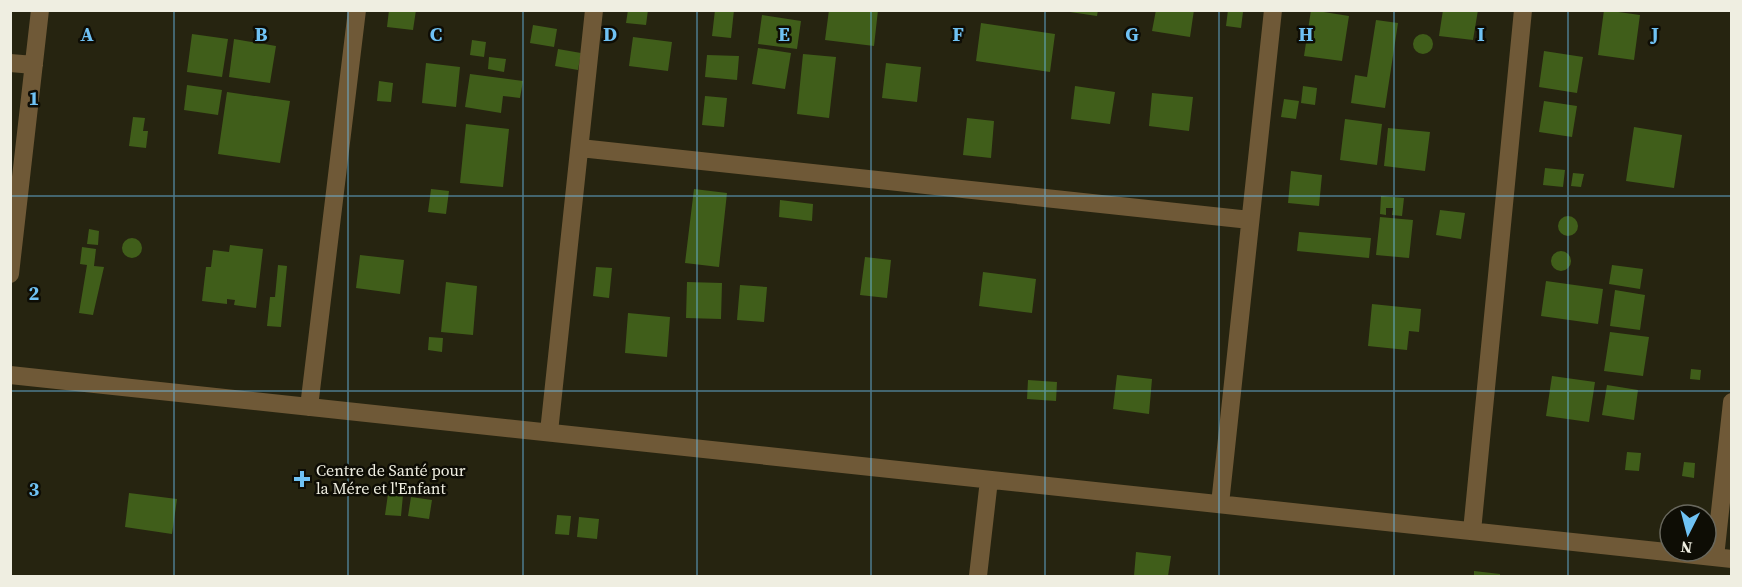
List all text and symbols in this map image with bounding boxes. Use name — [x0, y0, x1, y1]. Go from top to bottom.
text: A — [80, 20, 94, 48]
text: B — [254, 20, 268, 48]
text: C — [430, 20, 442, 48]
text: D — [603, 20, 617, 48]
text: E — [778, 20, 790, 48]
text: F — [952, 20, 964, 48]
text: G — [1125, 20, 1139, 48]
text: H — [1298, 20, 1314, 48]
text: I — [1477, 20, 1485, 48]
text: J — [1649, 20, 1659, 48]
text: 1 — [29, 84, 39, 112]
text: 2 — [29, 279, 40, 307]
place label: Centre de Santé pour la Mére et l'Enfant — [316, 459, 466, 499]
marker: Centre de Santé pour la Mére et l'Enfant — [293, 470, 311, 488]
text: 3 — [29, 475, 40, 503]
north arrow — [1658, 503, 1718, 563]
text: N — [1679, 536, 1693, 559]

